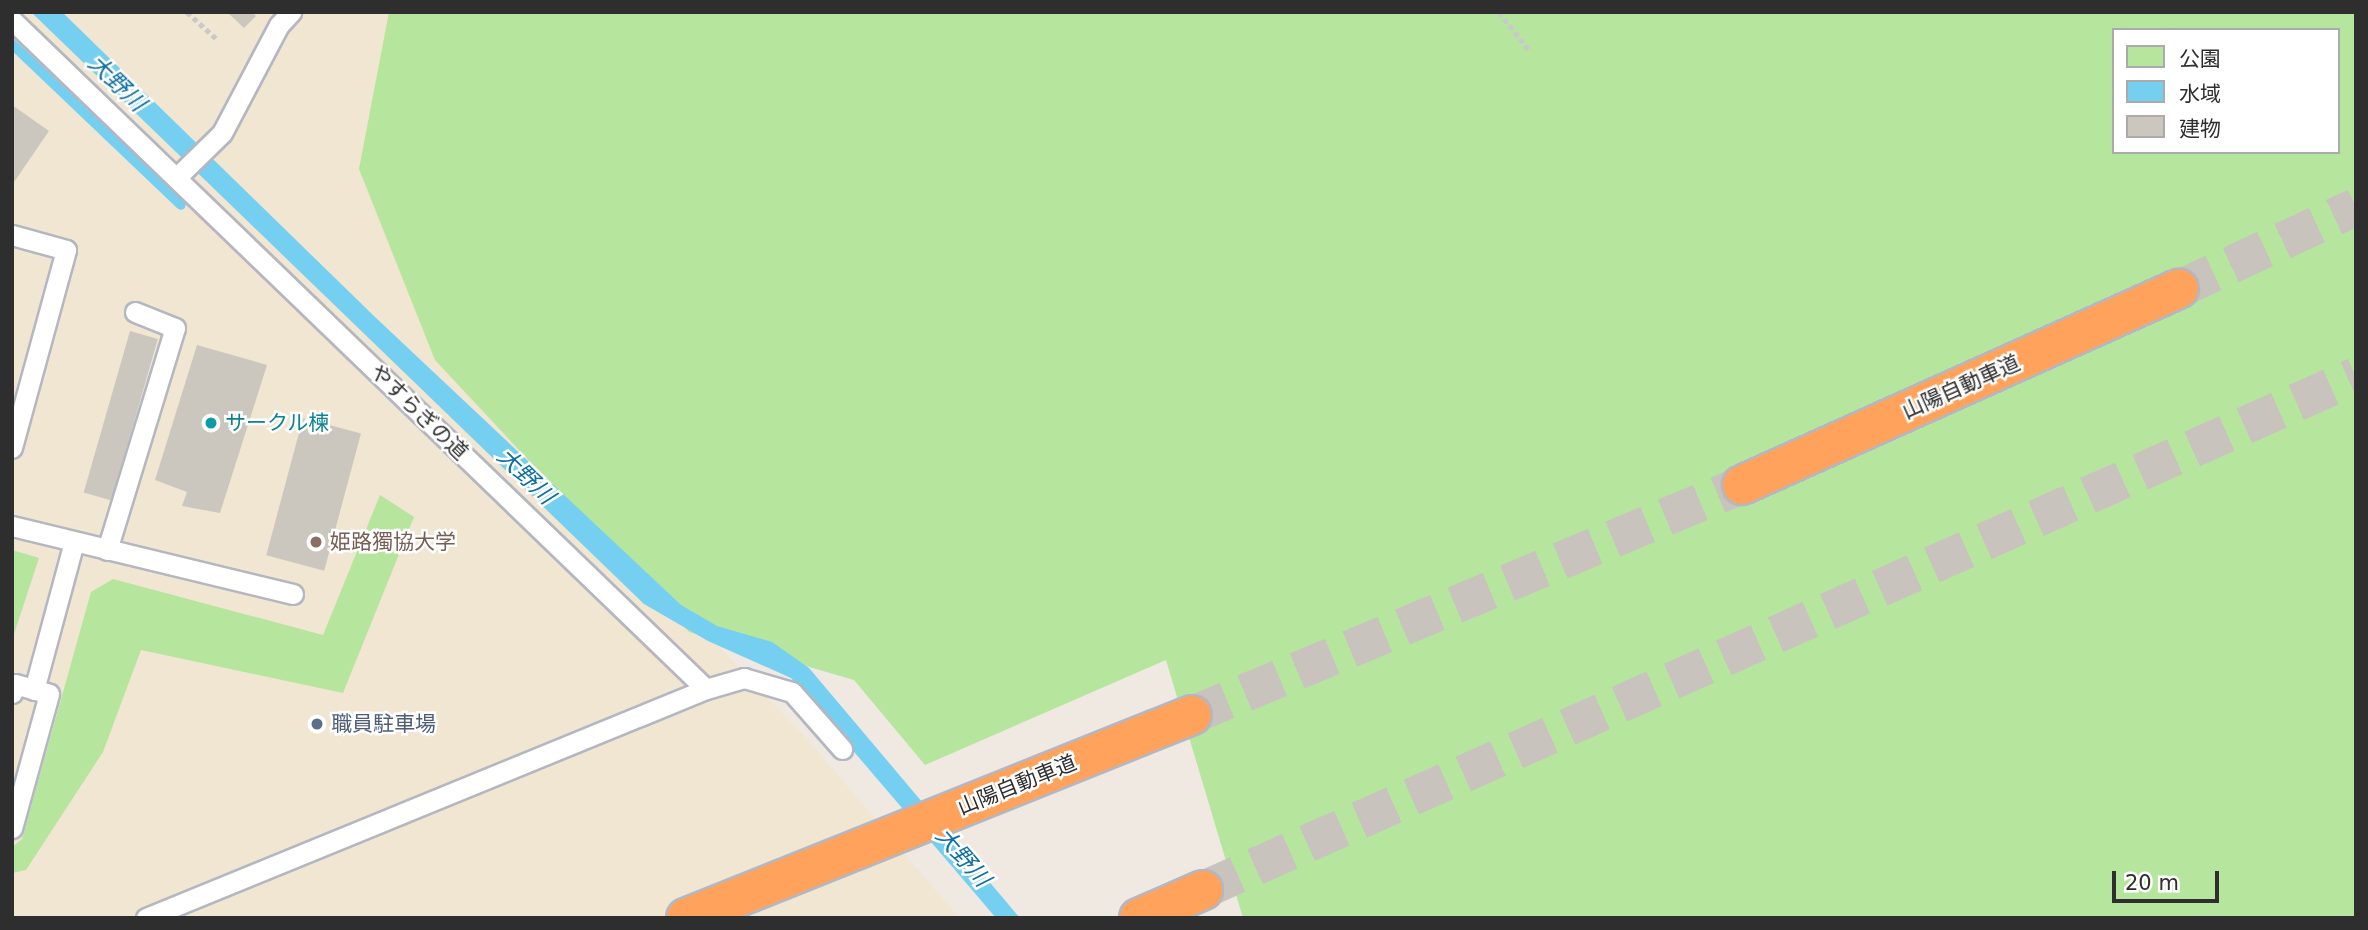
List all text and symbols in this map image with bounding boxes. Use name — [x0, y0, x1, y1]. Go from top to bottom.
legend — [2112, 28, 2340, 154]
text: 公園 — [2179, 47, 2221, 71]
water label: 大野川 — [83, 49, 151, 117]
text: 水域 — [2179, 82, 2221, 106]
text: 建物 — [2179, 117, 2221, 141]
street label: 山陽自動車道 — [1898, 350, 2024, 424]
street label: やすらぎの道 — [365, 359, 473, 465]
place label: サークル楝 — [225, 410, 330, 436]
marker: サークル楝 — [203, 415, 219, 431]
water label: 大野川 — [492, 442, 560, 510]
place label: 姫路獨協大学 — [330, 529, 456, 555]
marker: 姫路獨協大学 — [308, 534, 324, 550]
place label: 職員駐車場 — [331, 711, 436, 737]
marker: 職員駐車場 — [309, 716, 325, 732]
street label: 山陽自動車道 — [954, 750, 1080, 820]
water label: 大野川 — [930, 822, 996, 892]
scale bar — [2116, 856, 2223, 900]
text: 20 m — [2125, 871, 2179, 895]

